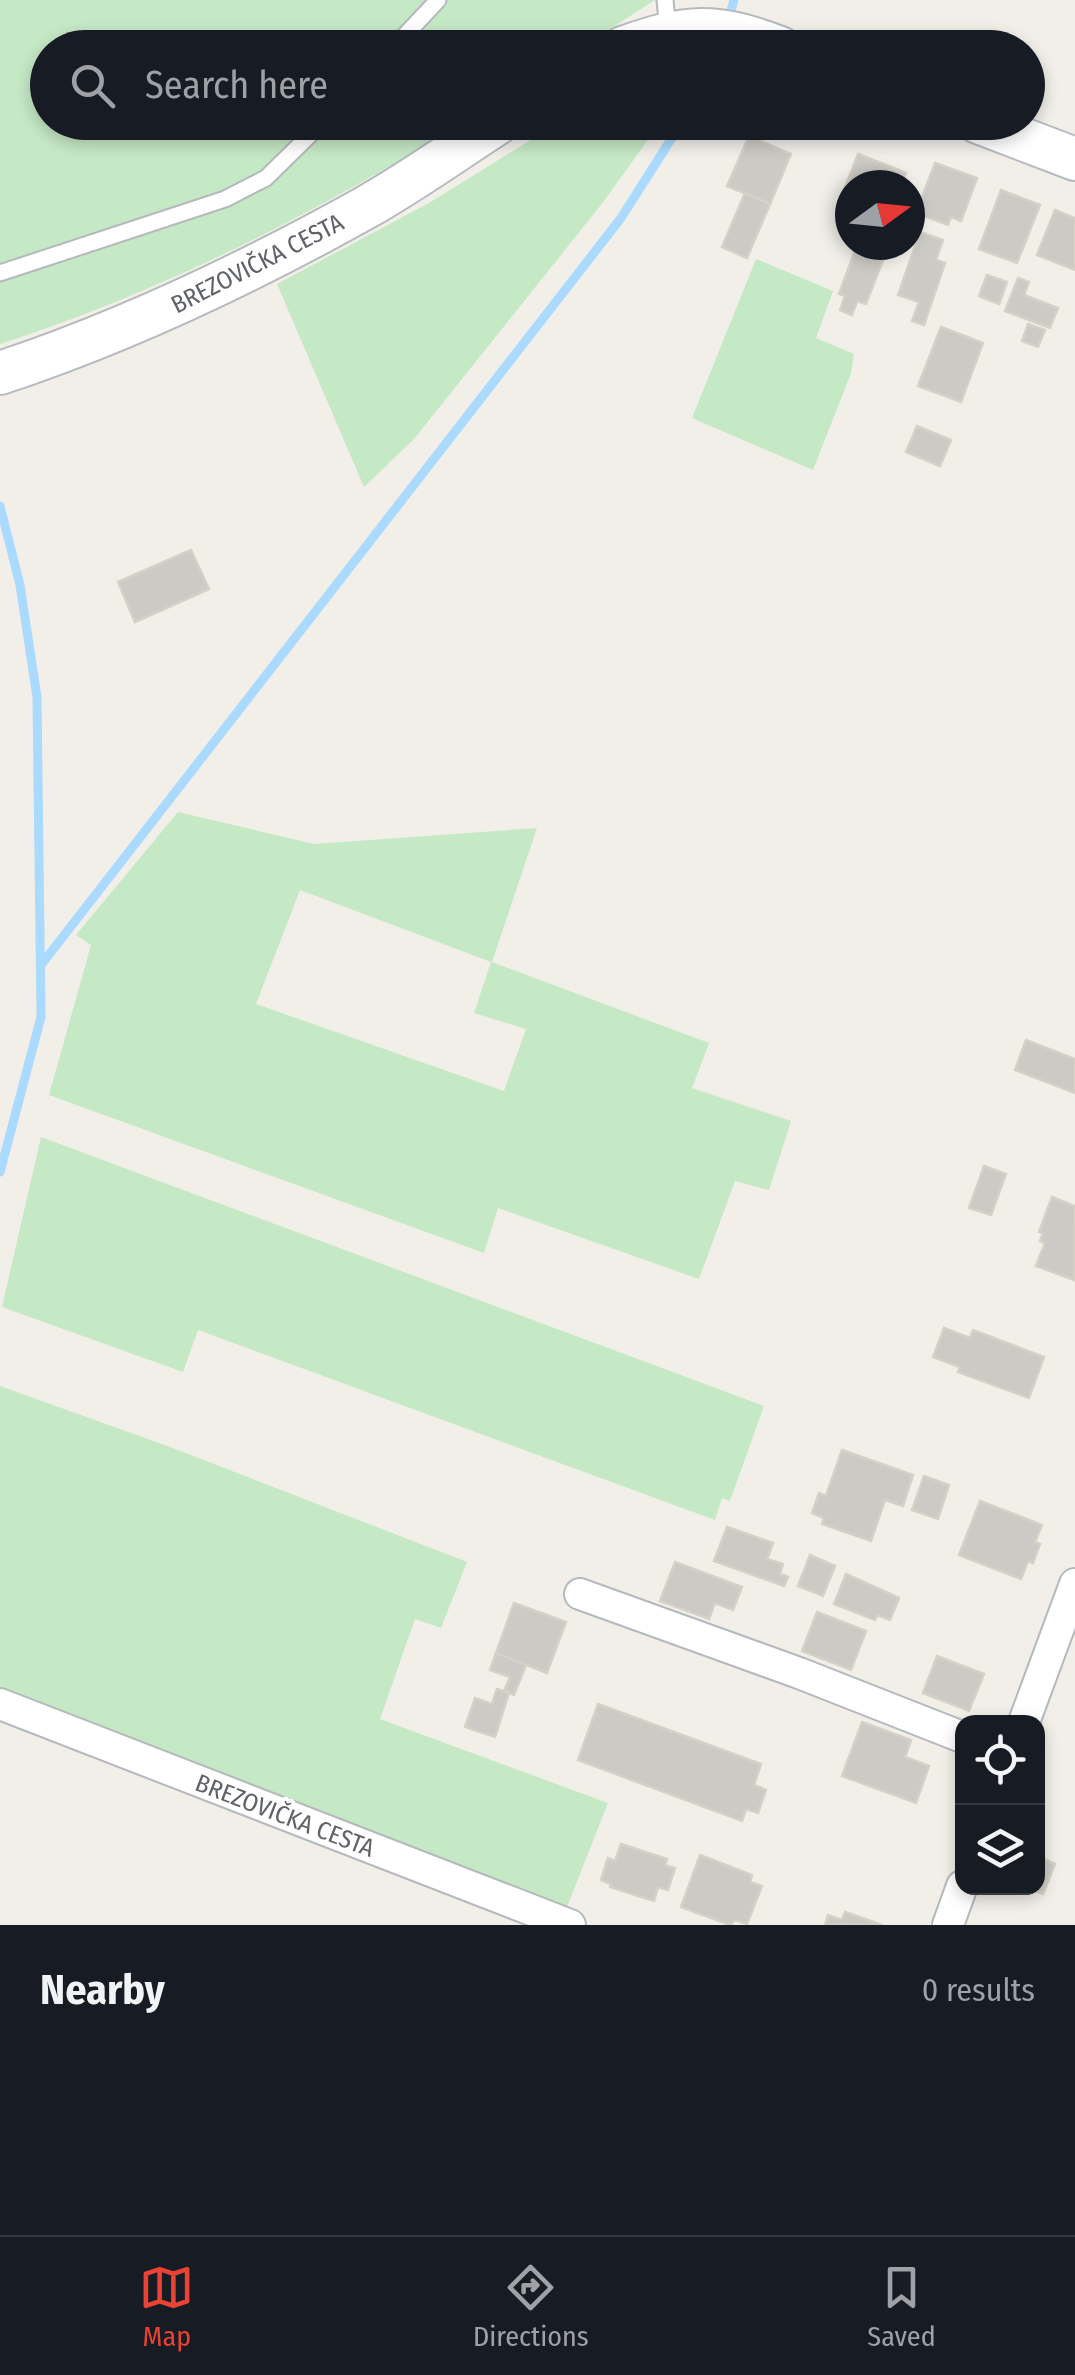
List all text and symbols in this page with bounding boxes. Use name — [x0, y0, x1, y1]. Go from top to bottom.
search box — [30, 30, 1045, 140]
icon: search — [65, 58, 120, 113]
text: Search here — [145, 62, 328, 108]
north arrow — [835, 170, 925, 260]
street label: BREZOVIČKA CESTA — [166, 207, 349, 320]
map controls — [955, 1715, 1045, 1895]
button: locate — [955, 1715, 1045, 1805]
street label: BREZOVIČKA CESTA — [191, 1767, 379, 1864]
button: layers — [955, 1805, 1045, 1895]
text: Nearby — [40, 1965, 165, 2015]
text: 0 results — [922, 1971, 1035, 2009]
tab: Map — [139, 2260, 194, 2353]
tab: Directions — [473, 2260, 589, 2353]
tab: Saved — [867, 2260, 936, 2353]

